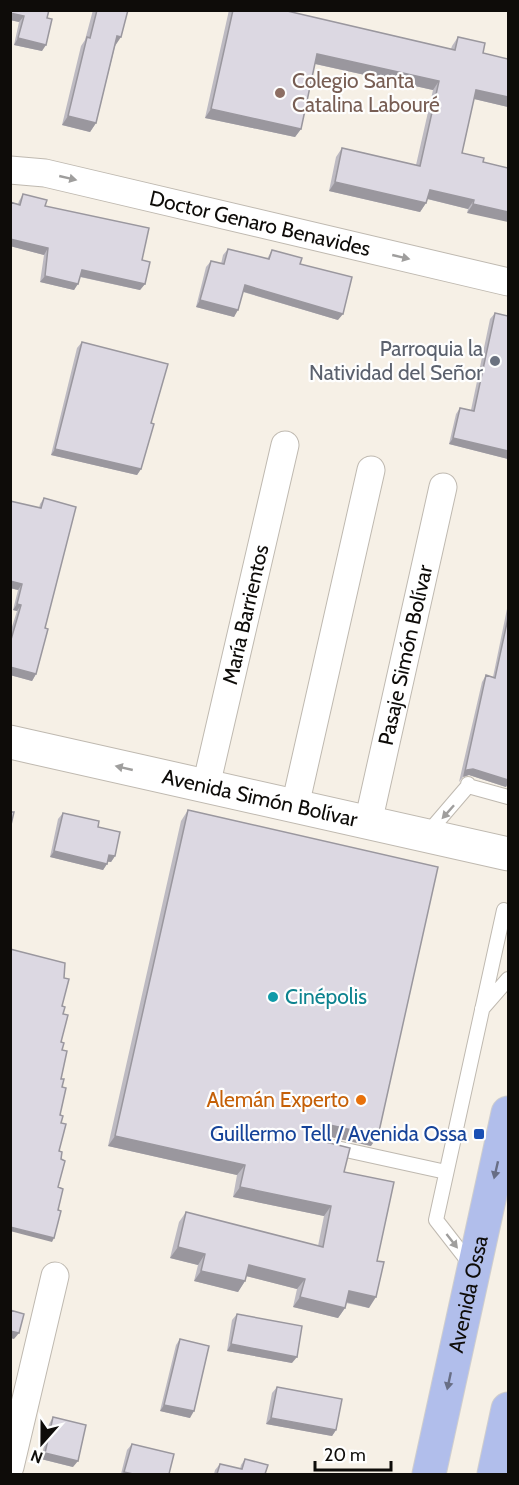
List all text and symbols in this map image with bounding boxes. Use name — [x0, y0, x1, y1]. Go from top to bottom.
place label: Colegio Santa Catalina Labouré — [292, 68, 440, 117]
marker: Colegio Santa Catalina Labouré — [273, 86, 287, 100]
one-way arrow — [59, 174, 77, 184]
street label: Doctor Genaro Benavides — [147, 185, 373, 261]
one-way arrow — [392, 252, 410, 262]
place label: Parroquia la Natividad del Señor — [309, 336, 483, 385]
marker: Parroquia la Natividad del Señor — [488, 354, 502, 368]
street label: María Barrientos — [217, 542, 274, 687]
street label: Pasaje Simón Bolívar — [373, 562, 437, 748]
one-way arrow — [114, 762, 133, 772]
street label: Avenida Simón Bolívar — [160, 764, 360, 832]
one-way arrow — [442, 804, 455, 819]
place label: Cinépolis — [285, 984, 367, 1009]
marker: Cinépolis — [266, 990, 280, 1004]
place label: Alemán Experto — [206, 1087, 349, 1112]
marker: Alemán Experto — [354, 1093, 368, 1107]
place label: Guillermo Tell / Avenida Ossa — [210, 1121, 467, 1146]
marker: Guillermo Tell / Avenida Ossa — [472, 1127, 486, 1141]
one-way arrow — [490, 1161, 500, 1180]
street label: Avenida Ossa — [443, 1233, 493, 1355]
one-way arrow — [446, 1234, 458, 1249]
one-way arrow — [444, 1372, 453, 1391]
north arrow — [12, 1413, 72, 1473]
scale bar — [315, 1434, 392, 1472]
text: 20 m — [324, 1444, 366, 1466]
text: N — [28, 1446, 45, 1467]

